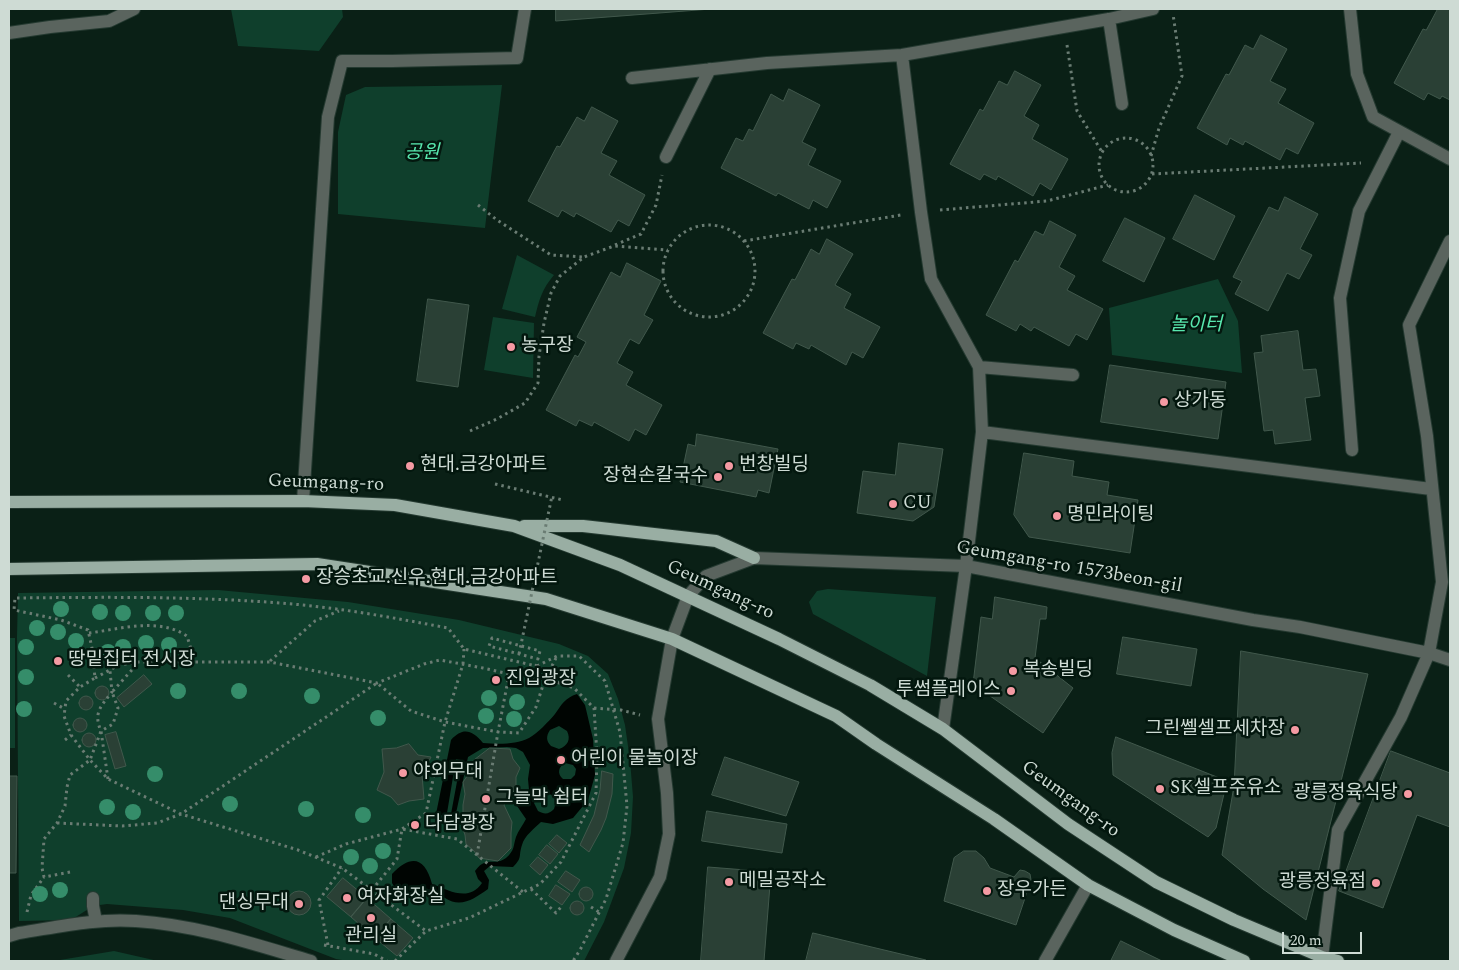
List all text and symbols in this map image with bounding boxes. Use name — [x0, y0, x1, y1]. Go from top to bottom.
park label: 공원 — [405, 143, 439, 165]
park label: 놀이터 — [1170, 315, 1222, 337]
place label: 농구장 — [521, 336, 573, 358]
marker: 농구장 — [505, 341, 517, 353]
place label: 상가동 — [1174, 391, 1226, 413]
marker: 상가동 — [1158, 396, 1170, 408]
place label: 현대.금강아파트 — [420, 455, 547, 477]
place label: 번창빌딩 — [739, 455, 809, 477]
marker: 현대.금강아파트 — [404, 460, 416, 472]
marker: 번창빌딩 — [723, 460, 735, 472]
place label: 장현손칼국수 — [603, 466, 708, 488]
street label: Geumgang-ro — [268, 471, 384, 497]
marker: 장현손칼국수 — [712, 471, 724, 483]
place label: CU — [903, 493, 932, 515]
marker: CU — [887, 498, 899, 510]
place label: 명민라이팅 — [1067, 505, 1154, 527]
marker: 명민라이팅 — [1051, 510, 1063, 522]
street label: Geumgang-ro 1573beon-gil — [954, 537, 1184, 599]
street label: Geumgang-ro — [663, 556, 777, 626]
place label: 장승초교.신우.현대.금강아파트 — [316, 568, 557, 590]
marker: 장승초교.신우.현대.금강아파트 — [300, 573, 312, 585]
place label: 땅밑집터 전시장 — [68, 650, 195, 672]
marker: 땅밑집터 전시장 — [52, 655, 64, 667]
place label: 복송빌딩 — [1023, 660, 1093, 682]
marker: 복송빌딩 — [1007, 665, 1019, 677]
place label: 진입광장 — [506, 669, 576, 691]
marker: 진입광장 — [490, 674, 502, 686]
place label: 투썸플레이스 — [896, 680, 1001, 702]
marker: 투썸플레이스 — [1005, 685, 1017, 697]
place label: 그린쎌셀프세차장 — [1145, 719, 1285, 741]
marker: 그린쎌셀프세차장 — [1289, 724, 1301, 736]
place label: 어린이 물놀이장 — [571, 749, 698, 771]
marker: 어린이 물놀이장 — [555, 754, 567, 766]
street label: Geumgang-ro — [1016, 757, 1124, 843]
place label: 야외무대 — [413, 762, 483, 784]
marker: 야외무대 — [397, 767, 409, 779]
place label: SK셀프주유소 — [1170, 778, 1281, 800]
marker: SK셀프주유소 — [1154, 783, 1166, 795]
place label: 광릉정육식당 — [1293, 783, 1398, 805]
place label: 그늘막 쉼터 — [496, 788, 588, 810]
marker: 광릉정육식당 — [1402, 788, 1414, 800]
marker: 그늘막 쉼터 — [480, 793, 492, 805]
place label: 다담광장 — [425, 814, 495, 836]
marker: 다담광장 — [409, 819, 421, 831]
place label: 메밀공작소 — [739, 871, 826, 893]
place label: 광릉정육점 — [1279, 872, 1366, 894]
marker: 메밀공작소 — [723, 876, 735, 888]
marker: 광릉정육점 — [1370, 877, 1382, 889]
place label: 장우가든 — [997, 880, 1067, 902]
marker: 장우가든 — [981, 885, 993, 897]
place label: 여자화장실 — [357, 887, 444, 909]
marker: 여자화장실 — [341, 892, 353, 904]
place label: 댄싱무대 — [219, 893, 289, 915]
marker: 댄싱무대 — [293, 898, 305, 910]
marker: 관리실 — [365, 912, 377, 924]
scale bar — [1284, 922, 1364, 954]
place label: 관리실 — [345, 926, 397, 948]
text: 20 m — [1290, 929, 1322, 952]

